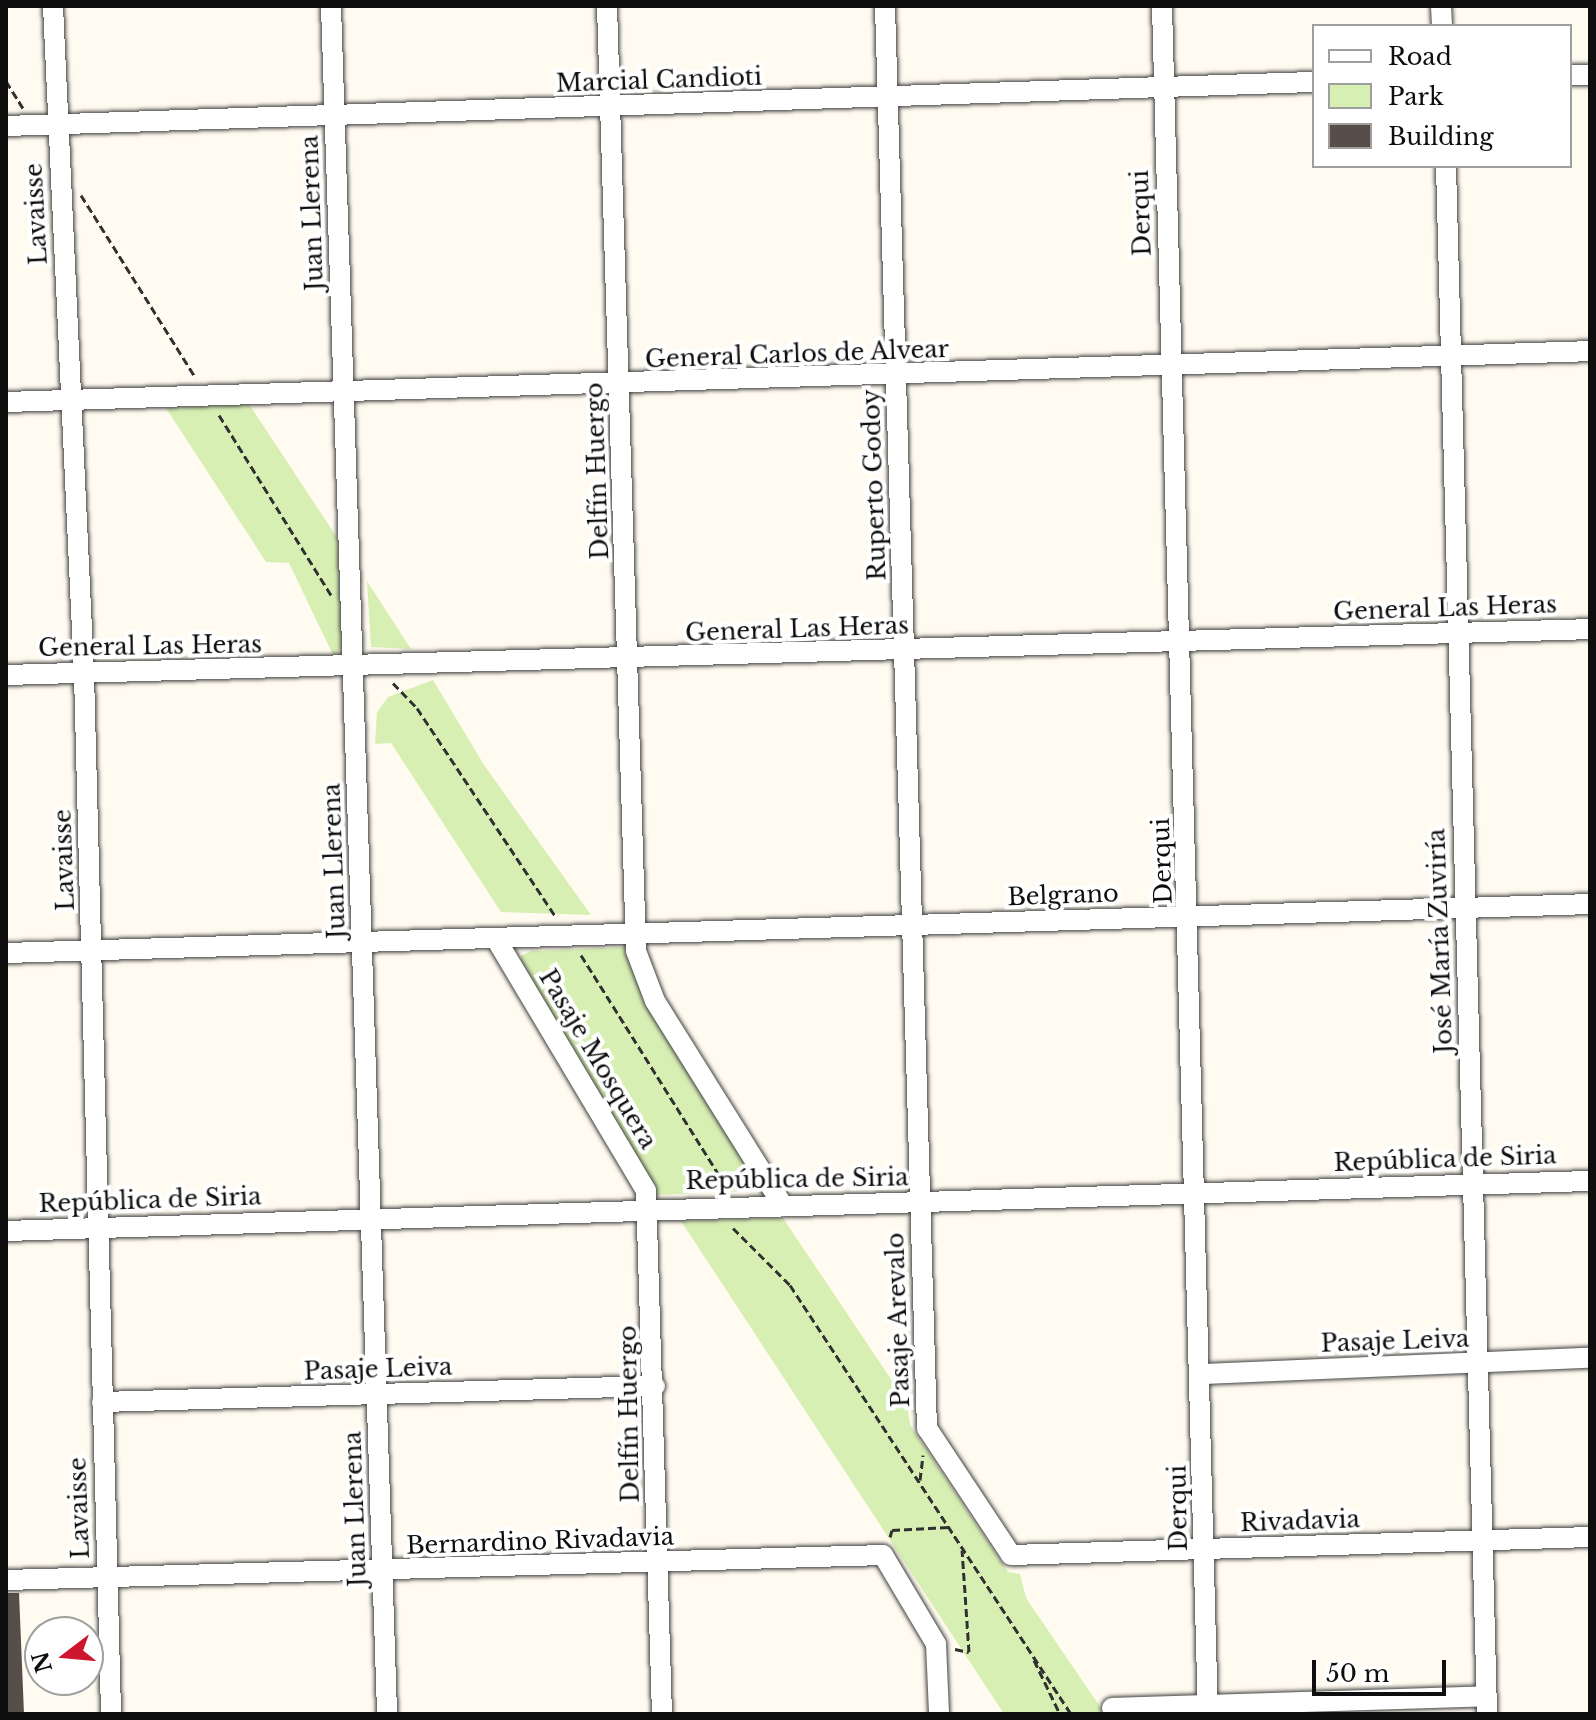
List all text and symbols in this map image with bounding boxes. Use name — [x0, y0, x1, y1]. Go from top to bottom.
legend — [1312, 24, 1572, 168]
text: Road — [1388, 42, 1452, 71]
street label: Marcial Candioti — [556, 62, 762, 98]
text: Park — [1388, 82, 1444, 111]
text: Building — [1388, 122, 1494, 151]
street label: Juan Llerena — [295, 135, 329, 291]
street label: Lavaisse — [19, 162, 53, 266]
street label: Derqui — [1125, 169, 1157, 257]
street label: General Carlos de Alvear — [644, 334, 950, 374]
street label: Delfín Huergo — [580, 382, 614, 560]
street label: Ruperto Godoy — [856, 389, 892, 581]
street label: General Las Heras — [1333, 590, 1557, 626]
street label: General Las Heras — [685, 611, 909, 647]
street label: General Las Heras — [38, 630, 262, 662]
street label: Juan Llerena — [317, 783, 351, 939]
street label: Lavaisse — [48, 809, 80, 911]
street label: Derqui — [1146, 817, 1178, 905]
street label: José María Zuviría — [1422, 828, 1458, 1054]
street label: Belgrano — [1007, 879, 1119, 911]
street label: Pasaje Mosquera — [533, 964, 663, 1154]
street label: República de Siria — [1333, 1141, 1557, 1177]
street label: República de Siria — [685, 1163, 909, 1195]
street label: República de Siria — [38, 1182, 262, 1218]
street label: Pasaje Arevalo — [881, 1232, 915, 1408]
street label: Pasaje Leiva — [1320, 1324, 1470, 1358]
street label: Delfín Huergo — [613, 1325, 645, 1503]
street label: Pasaje Leiva — [303, 1352, 453, 1386]
street label: Juan Llerena — [338, 1431, 372, 1587]
street label: Lavaisse — [63, 1457, 95, 1559]
street label: Derqui — [1163, 1465, 1193, 1551]
street label: Rivadavia — [1240, 1505, 1360, 1537]
street label: Bernardino Rivadavia — [406, 1522, 674, 1560]
north arrow — [24, 1616, 104, 1696]
scale bar — [1316, 1644, 1450, 1694]
text: N — [27, 1649, 58, 1676]
text: 50 m — [1326, 1659, 1389, 1688]

